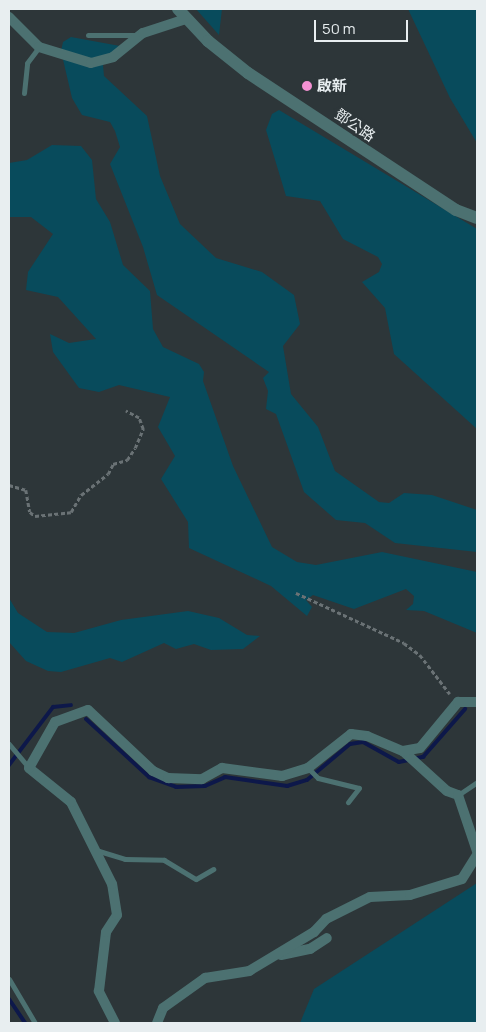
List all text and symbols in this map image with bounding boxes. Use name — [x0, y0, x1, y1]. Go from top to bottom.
scale bar — [316, 10, 410, 42]
text: 50 m — [322, 18, 356, 39]
place label: 啟新 — [317, 77, 347, 95]
marker: 啟新 — [301, 80, 313, 92]
street label: 鄧公路 — [331, 105, 379, 145]

